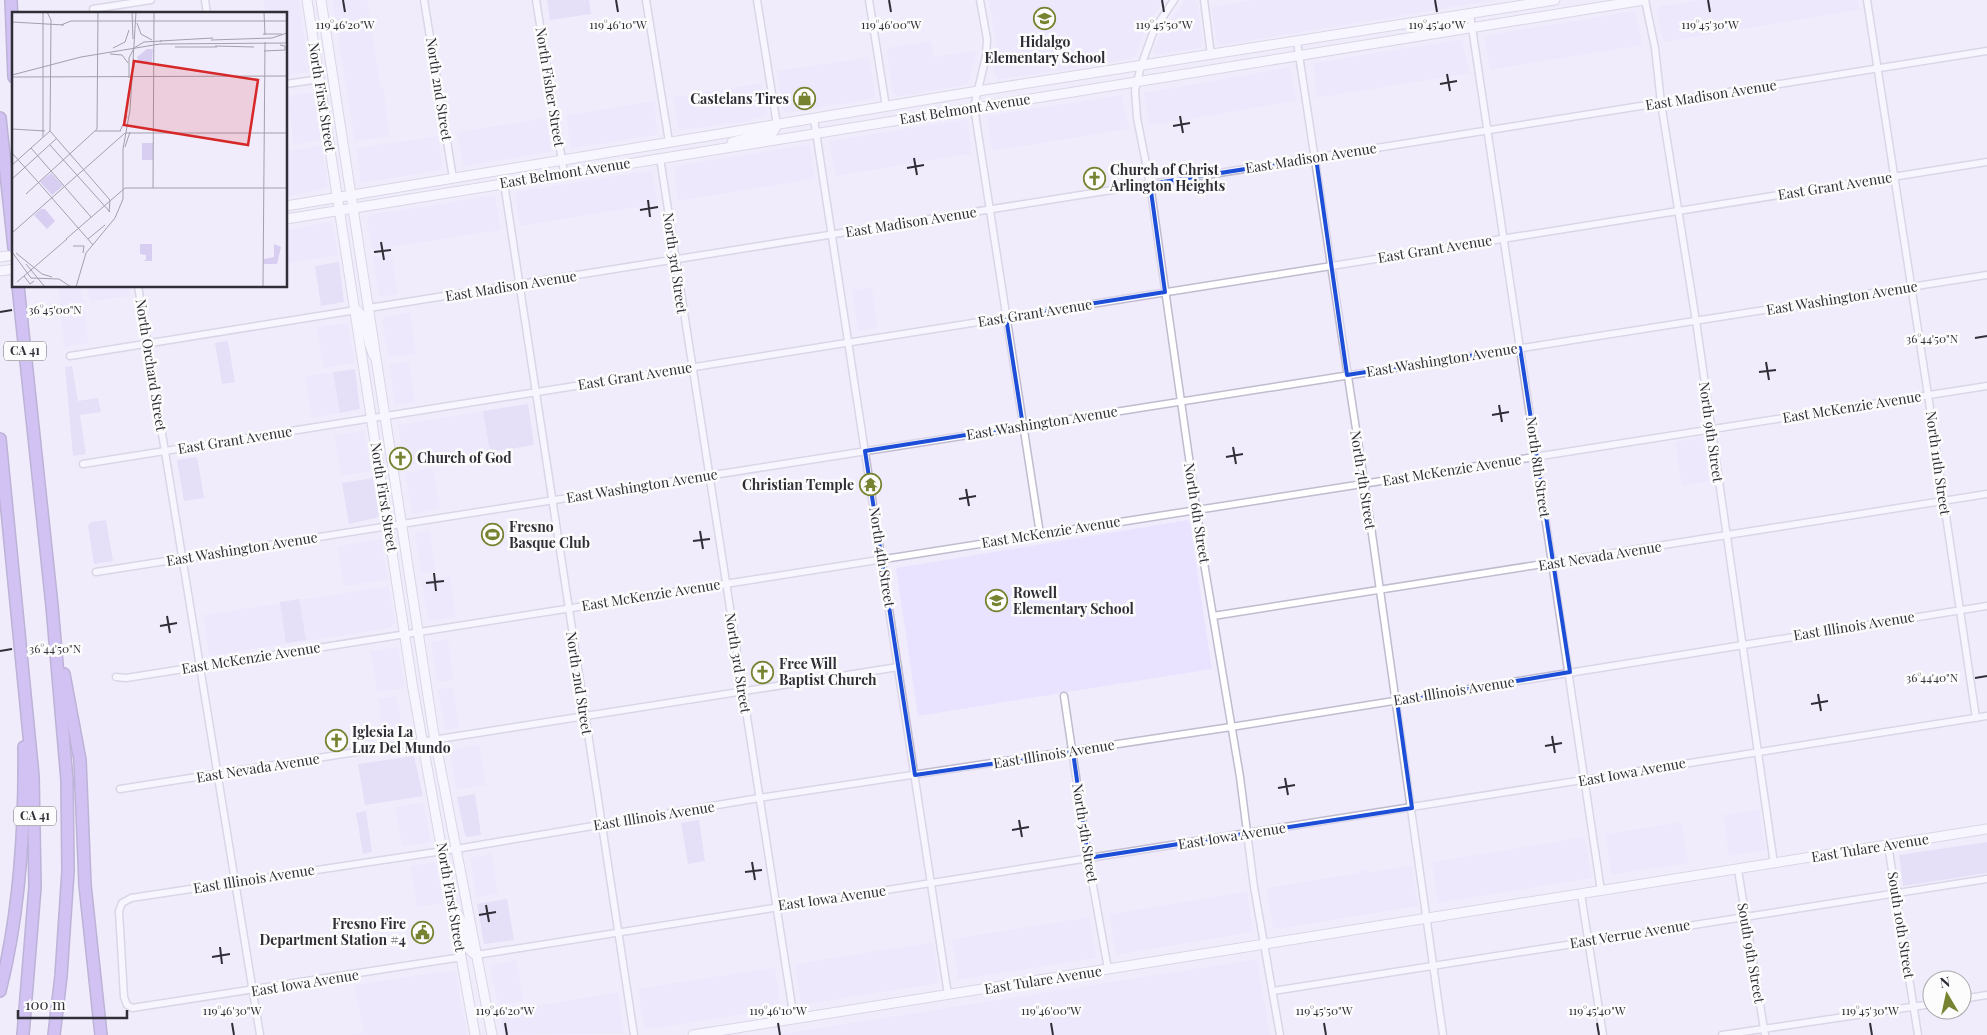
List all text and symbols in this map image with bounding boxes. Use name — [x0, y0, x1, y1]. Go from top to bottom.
school or university icon: Hidalgo Elementary School — [1033, 7, 1057, 31]
inset map — [12, 12, 288, 288]
text: 119°46'20"W — [316, 16, 375, 32]
text: 119°46'10"W — [589, 16, 647, 32]
text: 119°46'00"W — [861, 16, 921, 32]
text: 119°45'50"W — [1135, 16, 1193, 32]
text: 119°45'40"W — [1408, 16, 1466, 32]
text: 119°45'30"W — [1681, 16, 1739, 32]
street label: North Fisher Street — [532, 26, 569, 149]
place label: Hidalgo Elementary School — [985, 32, 1106, 67]
street label: North 2nd Street — [422, 36, 457, 143]
street label: North First Street — [304, 41, 341, 154]
street label: East Madison Avenue — [1644, 75, 1778, 114]
shop icon: Castelans Tires — [793, 87, 817, 111]
place label: Castelans Tires — [690, 89, 789, 108]
street label: East Belmont Avenue — [898, 89, 1032, 128]
street label: East Madison Avenue — [1244, 138, 1378, 177]
street label: East Belmont Avenue — [498, 153, 632, 192]
place label: Church of Christ Arlington Heights — [1109, 160, 1225, 195]
church icon: Church of Christ Arlington Heights — [1082, 166, 1106, 190]
street label: East Grant Avenue — [1776, 167, 1893, 204]
street label: East Madison Avenue — [844, 202, 978, 241]
street label: North 3rd Street — [659, 211, 692, 316]
street label: East Grant Avenue — [1376, 230, 1493, 267]
street label: East Madison Avenue — [444, 266, 578, 305]
street label: East Washington Avenue — [1765, 276, 1919, 319]
street label: East Grant Avenue — [976, 294, 1093, 331]
street label: North Orchard Street — [132, 297, 171, 433]
text: 36°45'00"N — [28, 301, 82, 317]
text: 36°44'50"N — [1906, 330, 1959, 346]
street label: East Washington Avenue — [1365, 338, 1519, 381]
road number: CA 41 — [4, 342, 46, 361]
street label: East Grant Avenue — [576, 357, 693, 394]
street label: North 9th Street — [1695, 380, 1728, 485]
street label: East McKenzie Avenue — [1781, 386, 1923, 427]
street label: East Washington Avenue — [965, 401, 1119, 444]
street label: North 11th Street — [1922, 410, 1955, 517]
street label: North 8th Street — [1522, 415, 1555, 520]
street label: East Grant Avenue — [176, 421, 293, 458]
street label: North 7th Street — [1346, 429, 1381, 532]
street label: North First Street — [366, 441, 403, 554]
church icon: Church of God — [389, 446, 413, 470]
place label: Church of God — [417, 448, 512, 467]
street label: East McKenzie Avenue — [1381, 449, 1523, 490]
street label: North 6th Street — [1180, 461, 1215, 566]
street label: East Washington Avenue — [565, 464, 719, 507]
temple icon: Christian Temple — [858, 473, 882, 497]
place label: Christian Temple — [742, 475, 854, 494]
street label: North 4th Street — [865, 506, 900, 609]
street label: East McKenzie Avenue — [980, 511, 1122, 552]
place label: Fresno Basque Club — [509, 517, 590, 552]
sports icon: Fresno Basque Club — [481, 523, 505, 547]
street label: East Washington Avenue — [165, 527, 319, 570]
street label: East Nevada Avenue — [1537, 536, 1663, 575]
street label: East McKenzie Avenue — [580, 574, 722, 615]
place label: Rowell Elementary School — [1013, 583, 1134, 618]
school or university icon: Rowell Elementary School — [985, 589, 1009, 613]
street label: East Illinois Avenue — [1792, 607, 1916, 644]
street label: North 3rd Street — [721, 611, 756, 716]
street label: North 2nd Street — [562, 630, 597, 737]
street label: East McKenzie Avenue — [180, 637, 322, 678]
text: 36°44'50"N — [29, 640, 82, 656]
place label: Free Will Baptist Church — [779, 654, 877, 689]
church icon: Free Will Baptist Church — [751, 660, 775, 684]
text: 36°44'40"N — [1906, 669, 1959, 685]
street label: East Illinois Avenue — [1392, 672, 1516, 709]
place label: Iglesia La Luz Del Mundo — [352, 722, 451, 757]
church icon: Iglesia La Luz Del Mundo — [324, 728, 348, 752]
street label: East Illinois Avenue — [992, 735, 1116, 772]
street label: East Nevada Avenue — [195, 748, 321, 787]
street label: East Iowa Avenue — [1577, 753, 1687, 790]
street label: North 5th Street — [1068, 782, 1103, 885]
street label: East Illinois Avenue — [592, 797, 716, 834]
road number: CA 41 — [14, 806, 56, 826]
street label: East Iowa Avenue — [1177, 818, 1287, 853]
street label: East Tulare Avenue — [1810, 829, 1930, 866]
street label: North First Street — [433, 841, 471, 954]
street label: East Illinois Avenue — [192, 860, 316, 897]
street label: South 10th Street — [1884, 870, 1919, 981]
street label: East Iowa Avenue — [777, 881, 887, 914]
street label: South 9th Street — [1733, 901, 1770, 1006]
place label: Fresno Fire Department Station #4 — [259, 914, 406, 949]
street label: East Verrue Avenue — [1568, 915, 1691, 952]
public building icon: Fresno Fire Department Station #4 — [410, 920, 434, 944]
street label: East Tulare Avenue — [983, 961, 1103, 998]
street label: East Iowa Avenue — [250, 965, 360, 1000]
north arrow — [1922, 970, 1972, 1020]
text: N — [1938, 971, 1951, 992]
scale bar — [18, 988, 126, 1020]
text: 100 m — [25, 994, 66, 1014]
text: 119°46'30"W — [203, 1002, 261, 1018]
text: 119°46'20"W — [476, 1002, 535, 1018]
text: 119°46'10"W — [749, 1002, 807, 1018]
text: 119°46'00"W — [1021, 1002, 1081, 1018]
text: 119°45'50"W — [1295, 1002, 1353, 1018]
text: 119°45'40"W — [1568, 1002, 1626, 1018]
text: 119°45'30"W — [1841, 1002, 1899, 1018]

